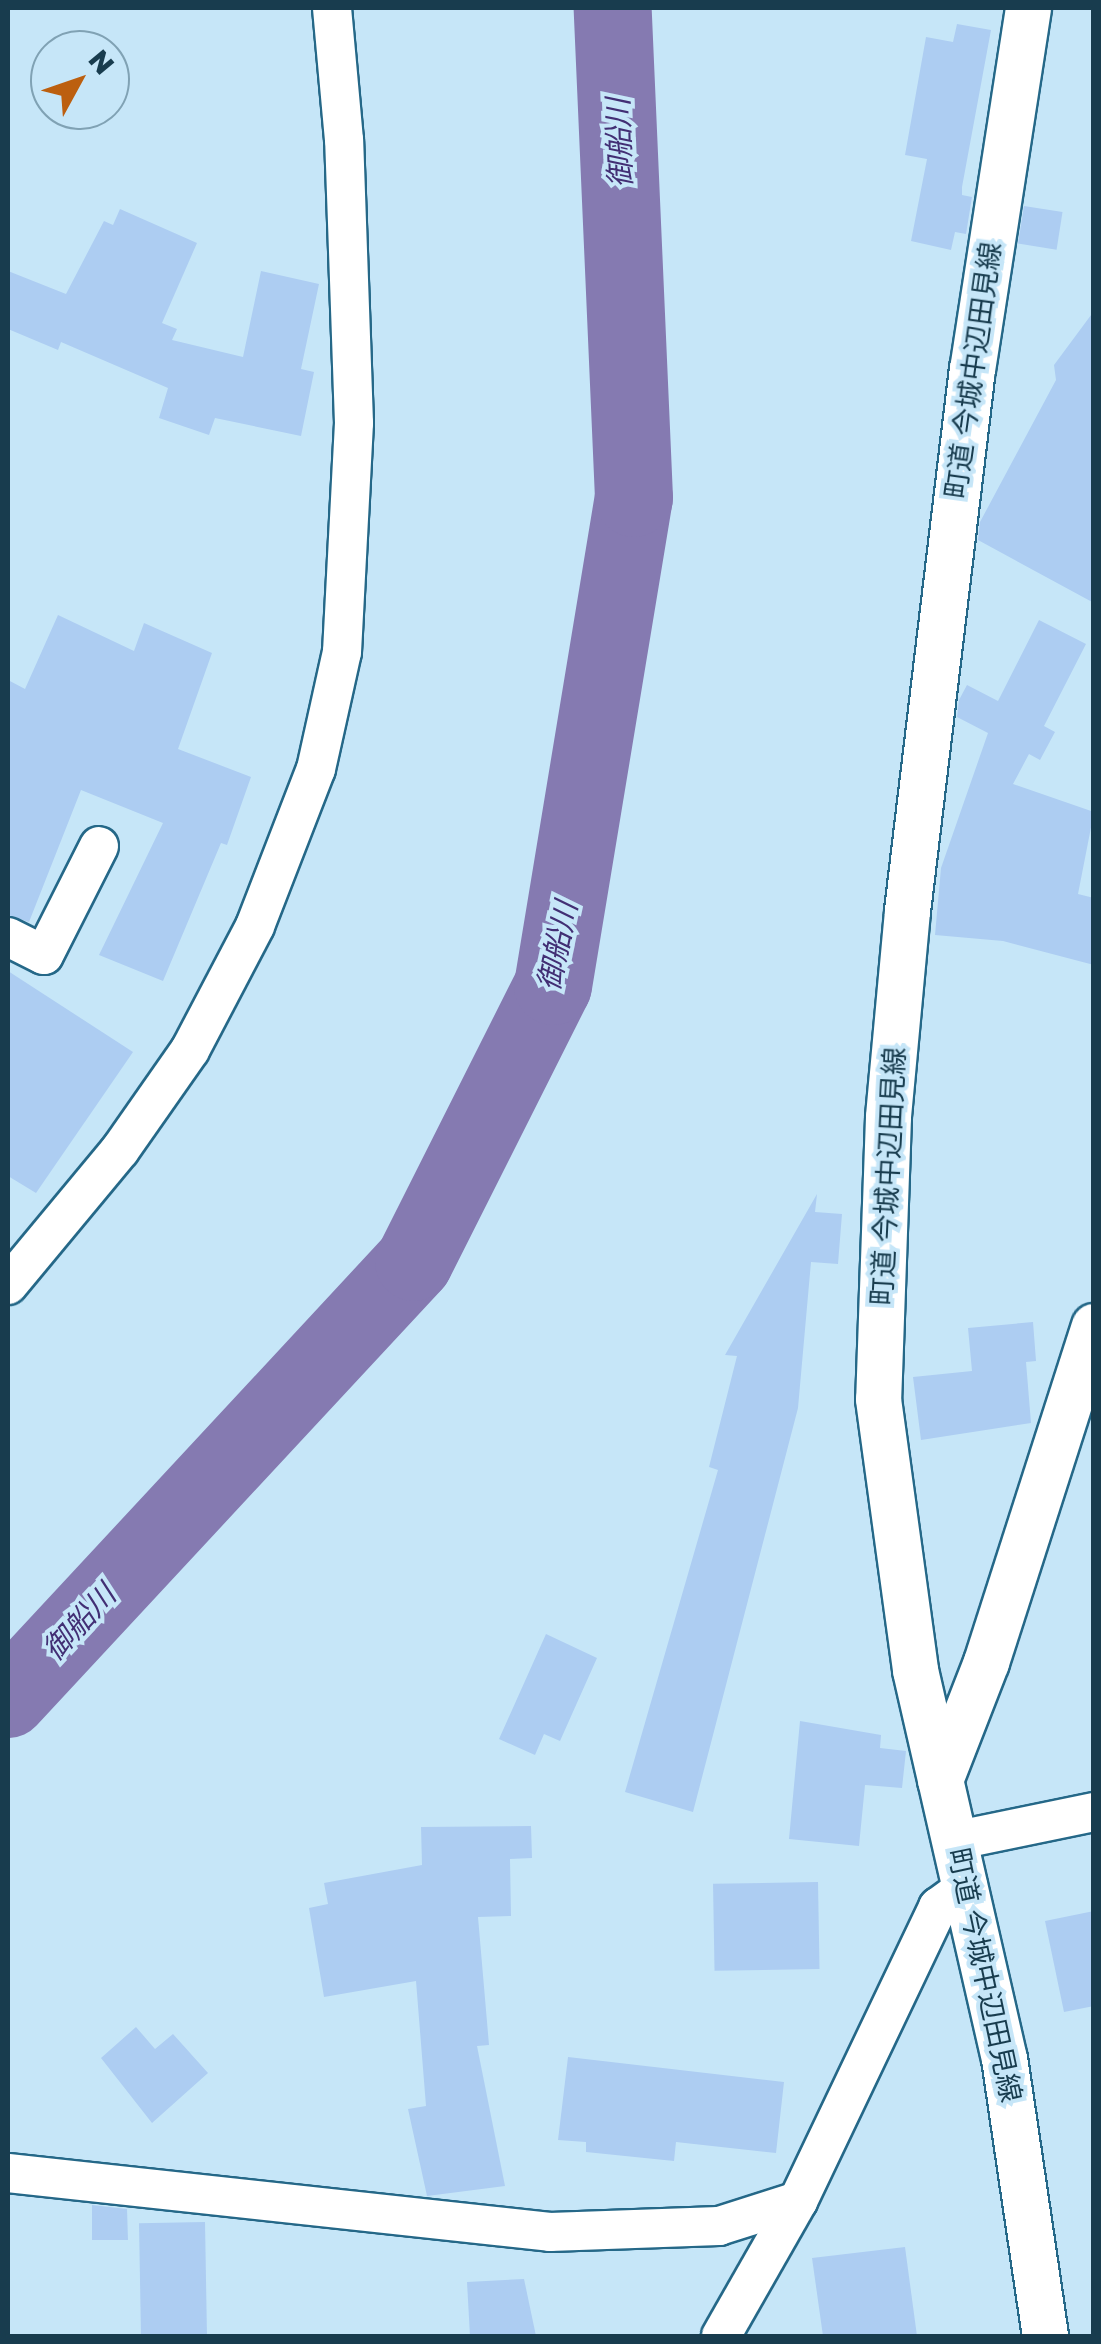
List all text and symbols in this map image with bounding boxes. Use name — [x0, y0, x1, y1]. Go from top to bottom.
north arrow — [30, 30, 130, 130]
text: N — [82, 43, 121, 80]
water label: 御船川 — [599, 97, 639, 189]
street label: 町道 今城中辺田見線 — [938, 239, 1008, 501]
water label: 御船川 — [530, 898, 584, 994]
street label: 町道 今城中辺田見線 — [864, 1046, 912, 1306]
water label: 御船川 — [35, 1577, 123, 1667]
street label: 町道 今城中辺田見線 — [942, 1845, 1028, 2105]

